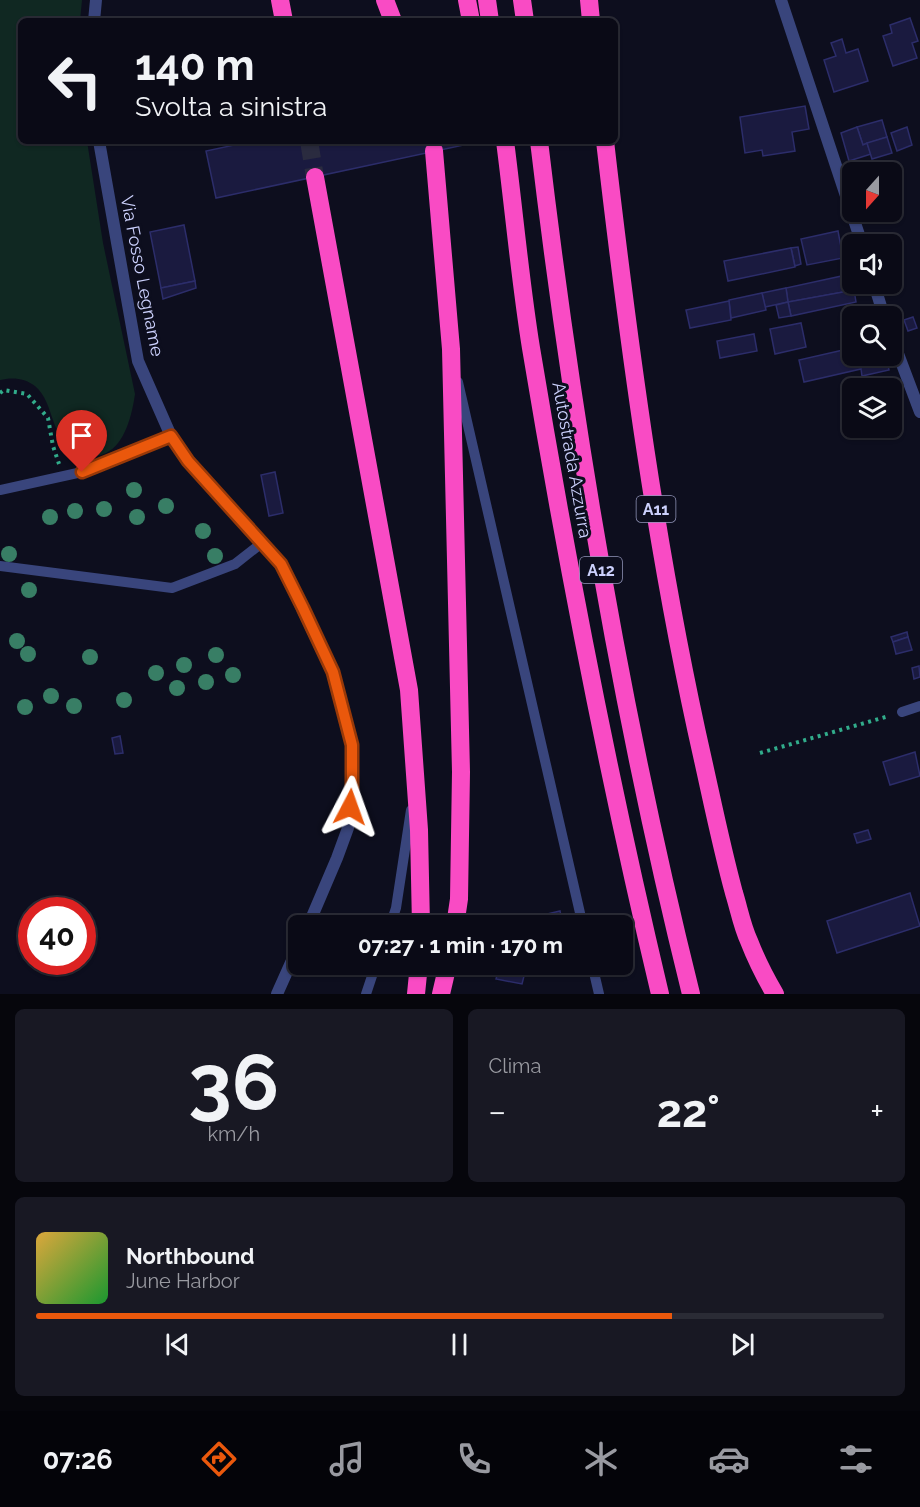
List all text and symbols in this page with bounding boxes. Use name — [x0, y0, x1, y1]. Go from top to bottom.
text: 140 m — [135, 41, 255, 90]
icon: left — [36, 42, 114, 120]
text: Svolta a sinistra — [135, 91, 327, 122]
north arrow — [842, 162, 902, 222]
map controls — [842, 162, 902, 438]
street label: Via Fosso Legname — [117, 194, 168, 359]
button: sound — [842, 234, 902, 294]
button: search — [842, 306, 902, 366]
button: layers — [842, 378, 902, 438]
street label: Autostrada Azzurra — [548, 380, 597, 540]
pin — [56, 410, 107, 472]
icon: arrive — [65, 419, 98, 452]
road number: A11 — [636, 496, 676, 522]
road number: A12 — [580, 557, 622, 583]
position arrow — [318, 775, 382, 839]
speed limit sign: 40 — [18, 897, 96, 975]
text: 07:27 · 1 min · 170 m — [358, 932, 563, 958]
text: 36 — [188, 1037, 279, 1128]
text: Clima — [489, 1054, 541, 1078]
text: 22° — [657, 1085, 720, 1138]
text: − — [489, 1092, 506, 1131]
text: + — [870, 1092, 884, 1131]
text: km/h — [207, 1122, 260, 1146]
text: Northbound — [126, 1243, 255, 1269]
text: June Harbor — [126, 1269, 240, 1293]
icon: previous — [161, 1328, 194, 1361]
icon: pause — [443, 1328, 476, 1361]
icon: next — [726, 1328, 759, 1361]
icon: directions — [198, 1438, 240, 1480]
icon: music — [326, 1438, 368, 1480]
icon: phone — [453, 1438, 495, 1480]
icon: climate — [580, 1438, 622, 1480]
icon: car — [708, 1438, 750, 1480]
icon: filters — [835, 1438, 877, 1480]
text: 07:26 — [43, 1444, 113, 1475]

